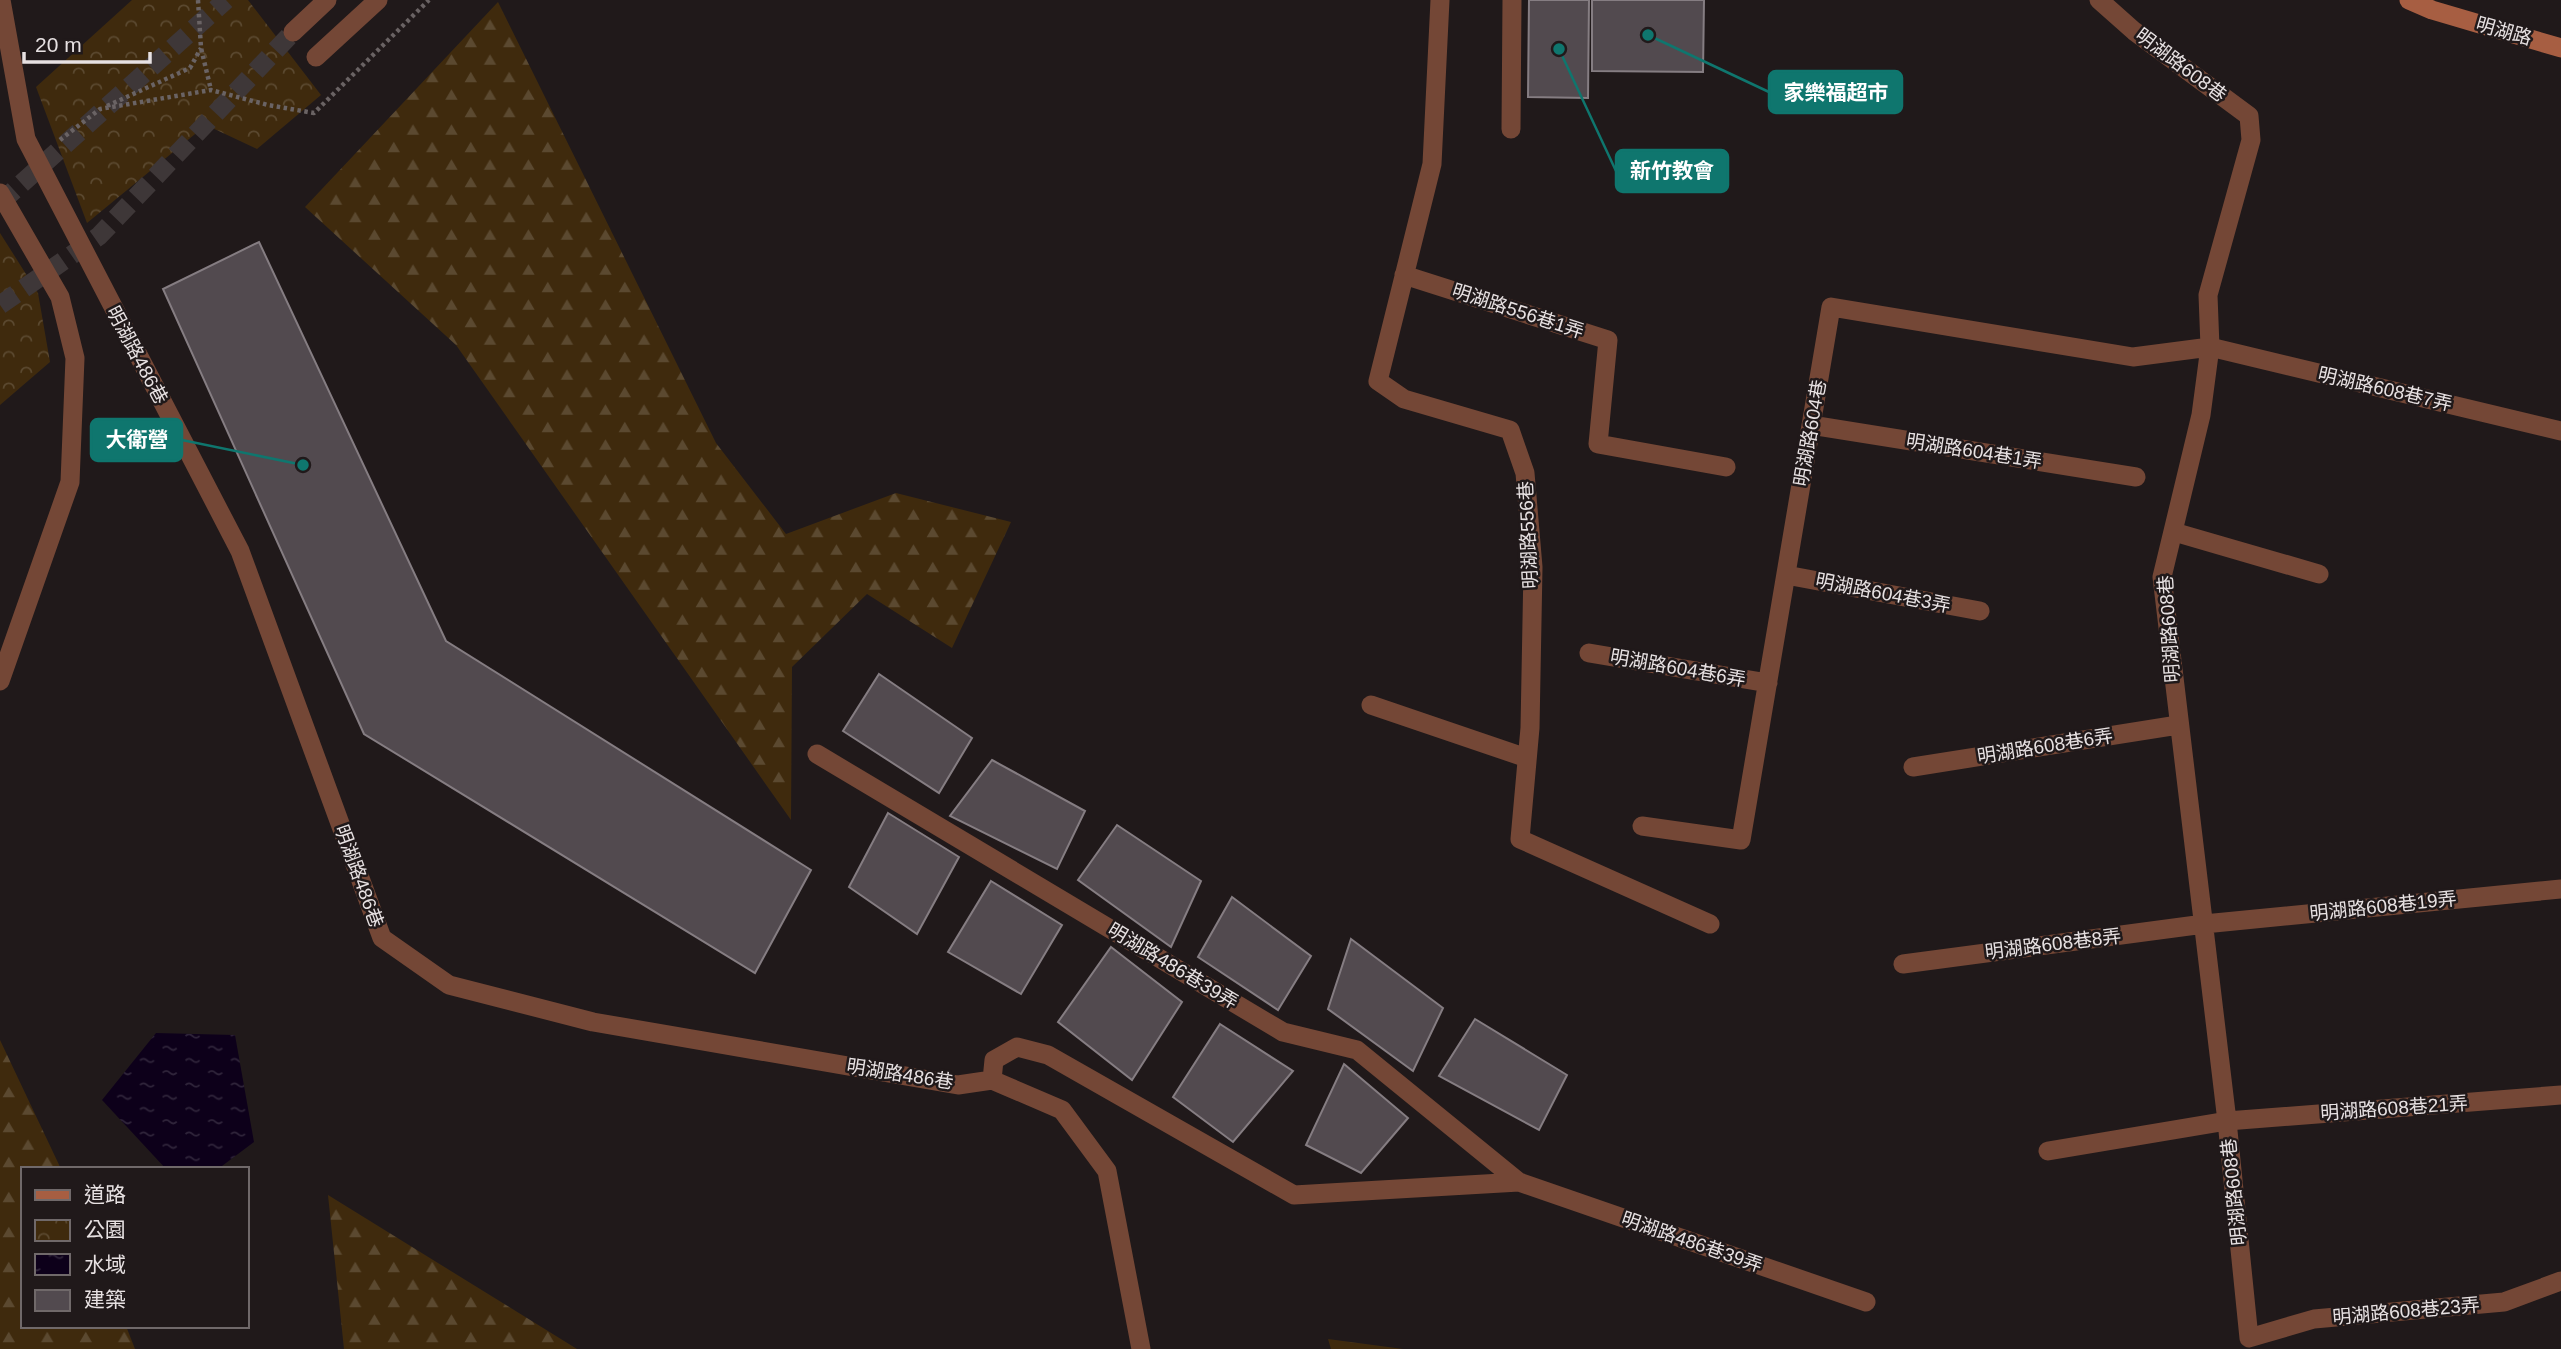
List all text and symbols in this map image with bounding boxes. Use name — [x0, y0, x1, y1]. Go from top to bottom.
street label: 明湖路 — [2474, 13, 2534, 49]
scale bar — [24, 21, 150, 65]
street label: 明湖路608巷 — [2132, 24, 2230, 106]
text: 20 m — [35, 33, 82, 56]
callout: 家樂福超市 — [1769, 71, 1902, 113]
text: 家樂福超市 — [1784, 81, 1889, 104]
callout: 新竹教會 — [1616, 150, 1728, 192]
text: 新竹教會 — [1630, 159, 1714, 182]
street label: 明湖路556巷1弄 — [1449, 280, 1587, 342]
street label: 明湖路486巷 — [102, 303, 172, 407]
street label: 明湖路608巷7弄 — [2316, 363, 2454, 415]
street label: 明湖路604巷 — [1790, 378, 1830, 488]
callout: 大衛營 — [91, 419, 182, 461]
text: 大衛營 — [106, 428, 169, 451]
street label: 明湖路604巷1弄 — [1905, 430, 2043, 472]
street label: 明湖路556巷 — [1515, 481, 1541, 589]
street label: 明湖路604巷3弄 — [1814, 570, 1952, 616]
street label: 明湖路608巷 — [2155, 575, 2183, 683]
street label: 明湖路604巷6弄 — [1609, 646, 1747, 690]
street label: 明湖路608巷6弄 — [1976, 725, 2114, 767]
street label: 明湖路486巷 — [331, 822, 387, 930]
street label: 明湖路608巷19弄 — [2308, 888, 2458, 924]
street label: 明湖路486巷39弄 — [1104, 919, 1242, 1013]
street label: 明湖路608巷8弄 — [1984, 925, 2122, 963]
street label: 明湖路486巷 — [845, 1055, 955, 1093]
street label: 明湖路608巷21弄 — [2320, 1092, 2468, 1124]
street label: 明湖路608巷 — [2218, 1137, 2250, 1247]
legend — [21, 1167, 248, 1328]
text: 道路 — [84, 1183, 126, 1206]
street label: 明湖路486巷39弄 — [1619, 1208, 1765, 1276]
text: 公園 — [84, 1218, 126, 1241]
text: 水域 — [84, 1253, 126, 1276]
text: 建築 — [84, 1288, 126, 1311]
street label: 明湖路608巷23弄 — [2331, 1294, 2481, 1328]

